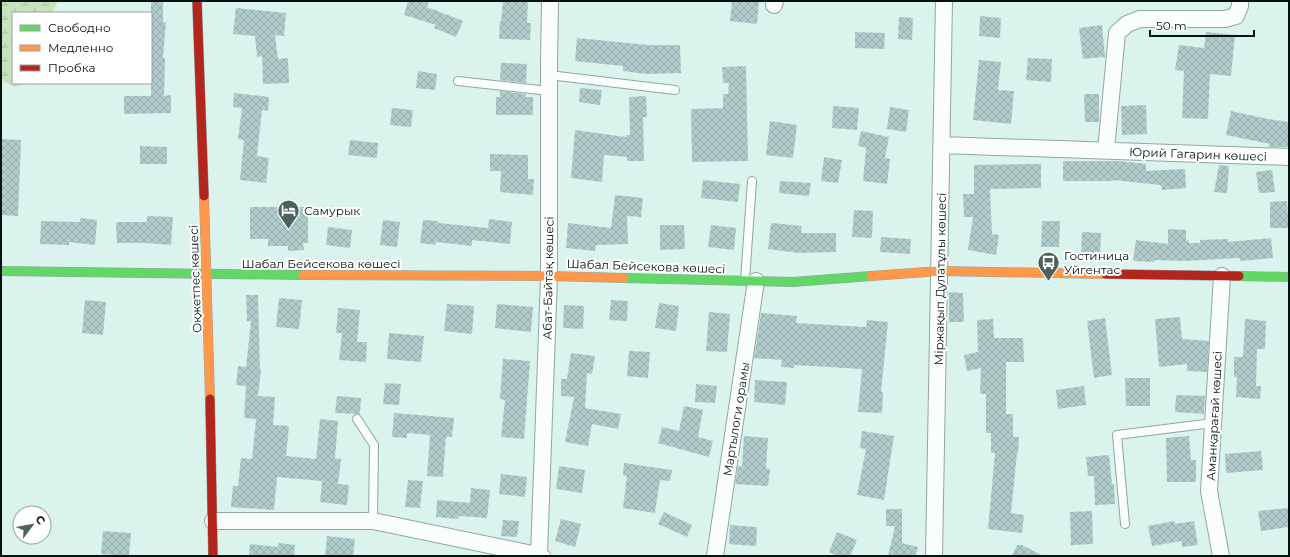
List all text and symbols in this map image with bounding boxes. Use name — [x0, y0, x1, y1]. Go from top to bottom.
legend — [12, 12, 152, 84]
scale bar — [1150, 12, 1254, 38]
text: 50 m — [1156, 18, 1187, 33]
text: Свободно — [48, 20, 111, 35]
text: Медленно — [48, 40, 114, 55]
text: Пробка — [48, 60, 96, 75]
street label: Юрий Гагарин көшесі — [1129, 144, 1267, 164]
street label: Міржақып Дулатұлы көшесі — [931, 193, 949, 365]
hotel icon: Самурык — [275, 197, 301, 230]
place label: Самурык — [304, 203, 360, 218]
street label: Абат-Байтақ көшесі — [539, 216, 557, 340]
street label: Оқжетпес көшесі — [186, 225, 204, 333]
place label: Гостиница Уйгентас — [1064, 248, 1129, 277]
bus stop icon: Гостиница Уйгентас — [1035, 249, 1061, 282]
street label: Шабал Бейсекова көшесі — [242, 256, 400, 271]
street label: Шабал Бейсекова көшесі — [566, 256, 726, 276]
street label: Аманқарағай көшесі — [1203, 351, 1225, 481]
street label: Мартылоги орамы — [720, 361, 752, 477]
north arrow — [12, 505, 52, 545]
text: С — [32, 513, 49, 527]

